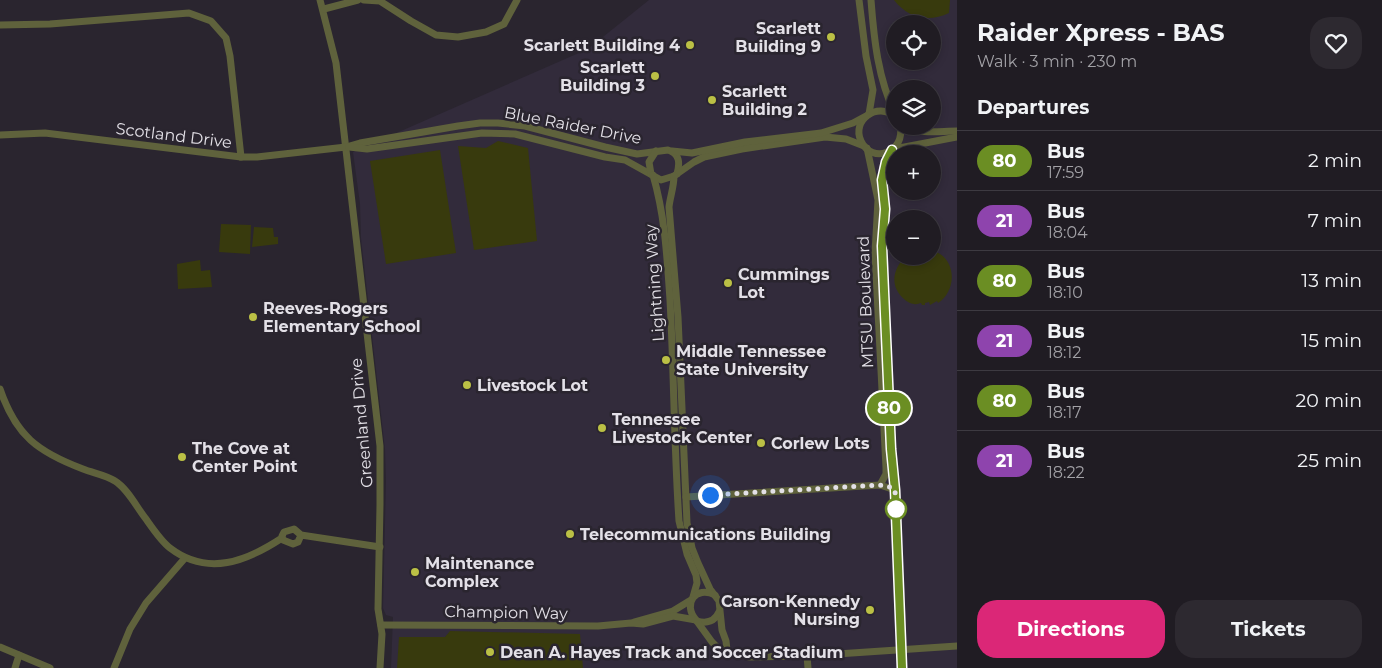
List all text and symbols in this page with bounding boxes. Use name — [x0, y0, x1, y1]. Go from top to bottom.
map controls — [886, 15, 941, 265]
button: locate — [886, 15, 941, 70]
button: heart — [1310, 17, 1362, 69]
text: Raider Xpress - BAS — [977, 18, 1225, 47]
place label: Scarlett Building 9 — [735, 19, 821, 56]
marker: Scarlett Building 9 — [825, 31, 837, 43]
place label: Scarlett Building 4 — [524, 36, 680, 55]
marker: Scarlett Building 4 — [684, 39, 696, 51]
text: Walk · 3 min · 230 m — [977, 52, 1137, 71]
place label: Scarlett Building 3 — [560, 58, 645, 95]
marker: Scarlett Building 3 — [649, 70, 661, 82]
button: layers — [886, 80, 941, 135]
place label: Scarlett Building 2 — [722, 82, 807, 119]
marker: Scarlett Building 2 — [706, 94, 718, 106]
text: Departures — [977, 96, 1089, 119]
street label: Blue Raider Drive — [503, 103, 643, 148]
street label: Scotland Drive — [115, 119, 233, 152]
text: Bus — [1047, 140, 1085, 163]
button: + — [886, 145, 941, 200]
text: 2 min — [1308, 149, 1362, 172]
text: 80 — [992, 150, 1017, 172]
text: 17:59 — [1047, 163, 1084, 182]
text: Bus — [1047, 200, 1085, 223]
text: 7 min — [1308, 209, 1362, 232]
button: − — [886, 210, 941, 265]
text: 21 — [996, 210, 1013, 232]
street label: Lightning Way — [641, 223, 668, 342]
text: 18:04 — [1047, 223, 1088, 242]
street label: MTSU Boulevard — [854, 235, 877, 369]
text: Bus — [1047, 260, 1085, 283]
place label: Cummings Lot — [738, 265, 830, 302]
text: 13 min — [1301, 269, 1362, 292]
text: 80 — [992, 270, 1017, 292]
marker: Cummings Lot — [722, 277, 734, 289]
text: 18:10 — [1047, 283, 1083, 302]
place label: Reeves-Rogers Elementary School — [263, 299, 421, 336]
marker: Reeves-Rogers Elementary School — [247, 311, 259, 323]
text: Bus — [1047, 320, 1085, 343]
text: 15 min — [1301, 329, 1362, 352]
text: 21 — [996, 330, 1013, 352]
place label: Middle Tennessee State University — [676, 342, 826, 379]
text: 18:12 — [1047, 343, 1081, 362]
marker: Middle Tennessee State University — [660, 354, 672, 366]
street label: Greenland Drive — [346, 357, 377, 489]
place label: Livestock Lot — [477, 376, 588, 395]
marker: Livestock Lot — [461, 379, 473, 391]
text: Bus — [1047, 380, 1085, 403]
text: 20 min — [1296, 389, 1362, 412]
text: 80 — [992, 390, 1017, 412]
line badge: 80 — [866, 392, 912, 424]
text: 80 — [877, 397, 901, 419]
text: 18:17 — [1047, 403, 1082, 422]
place label: Tennessee Livestock Center — [612, 410, 752, 447]
marker: Tennessee Livestock Center — [596, 422, 608, 434]
place label: Corlew Lots — [771, 434, 870, 453]
marker: Corlew Lots — [755, 437, 767, 449]
place label: The Cove at Center Point — [192, 439, 298, 476]
text: Bus — [1047, 440, 1085, 463]
text: 25 min — [1297, 449, 1362, 472]
text: 21 — [996, 450, 1013, 472]
marker: The Cove at Center Point — [176, 451, 188, 463]
text: 18:22 — [1047, 463, 1085, 482]
your location — [698, 483, 723, 508]
unlabelled marker — [885, 498, 907, 520]
place label: Telecommunications Building — [580, 525, 831, 544]
marker: Telecommunications Building — [564, 528, 576, 540]
place label: Maintenance Complex — [425, 554, 534, 591]
marker: Maintenance Complex — [409, 566, 421, 578]
place label: Carson-Kennedy Nursing — [721, 592, 860, 629]
button: Directions — [977, 600, 1165, 658]
button: Tickets — [1175, 600, 1362, 658]
street label: Champion Way — [444, 602, 568, 623]
marker: Carson-Kennedy Nursing — [864, 604, 876, 616]
place label: Dean A. Hayes Track and Soccer Stadium — [500, 643, 843, 662]
marker: Dean A. Hayes Track and Soccer Stadium — [484, 646, 496, 658]

